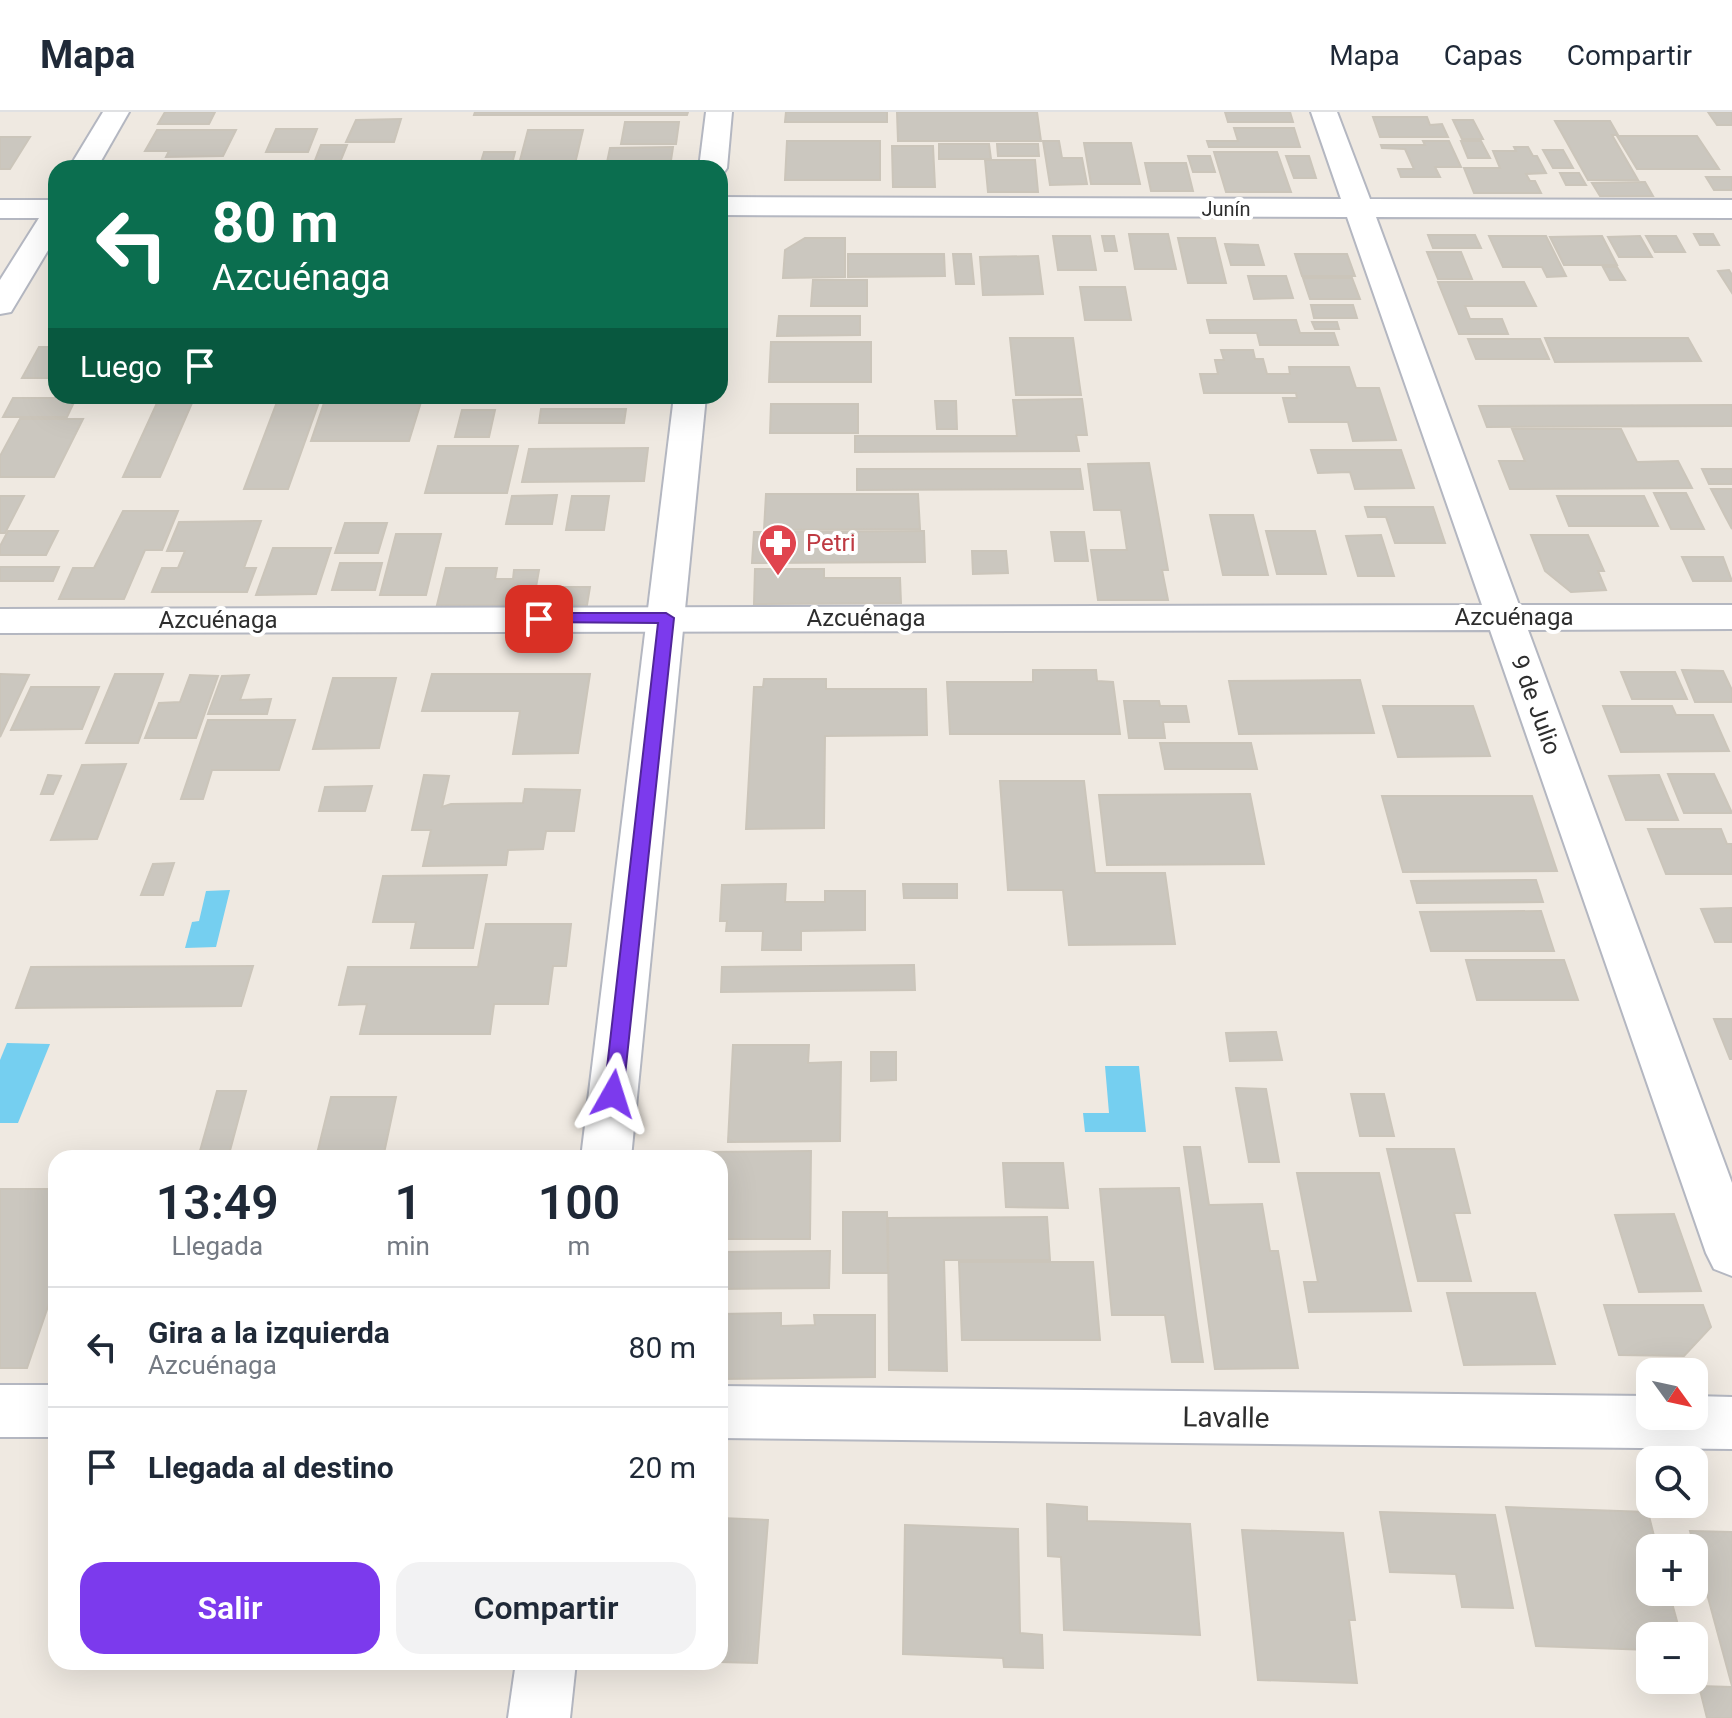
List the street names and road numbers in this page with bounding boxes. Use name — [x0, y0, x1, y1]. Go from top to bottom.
street label: Junín — [1201, 197, 1251, 221]
street label: Azcuénaga — [1455, 603, 1573, 631]
street label: Azcuénaga — [807, 604, 925, 632]
street label: Azcuénaga — [159, 606, 277, 634]
street label: 9 de Julio — [1505, 652, 1567, 758]
street label: Lavalle — [1182, 1400, 1270, 1435]

